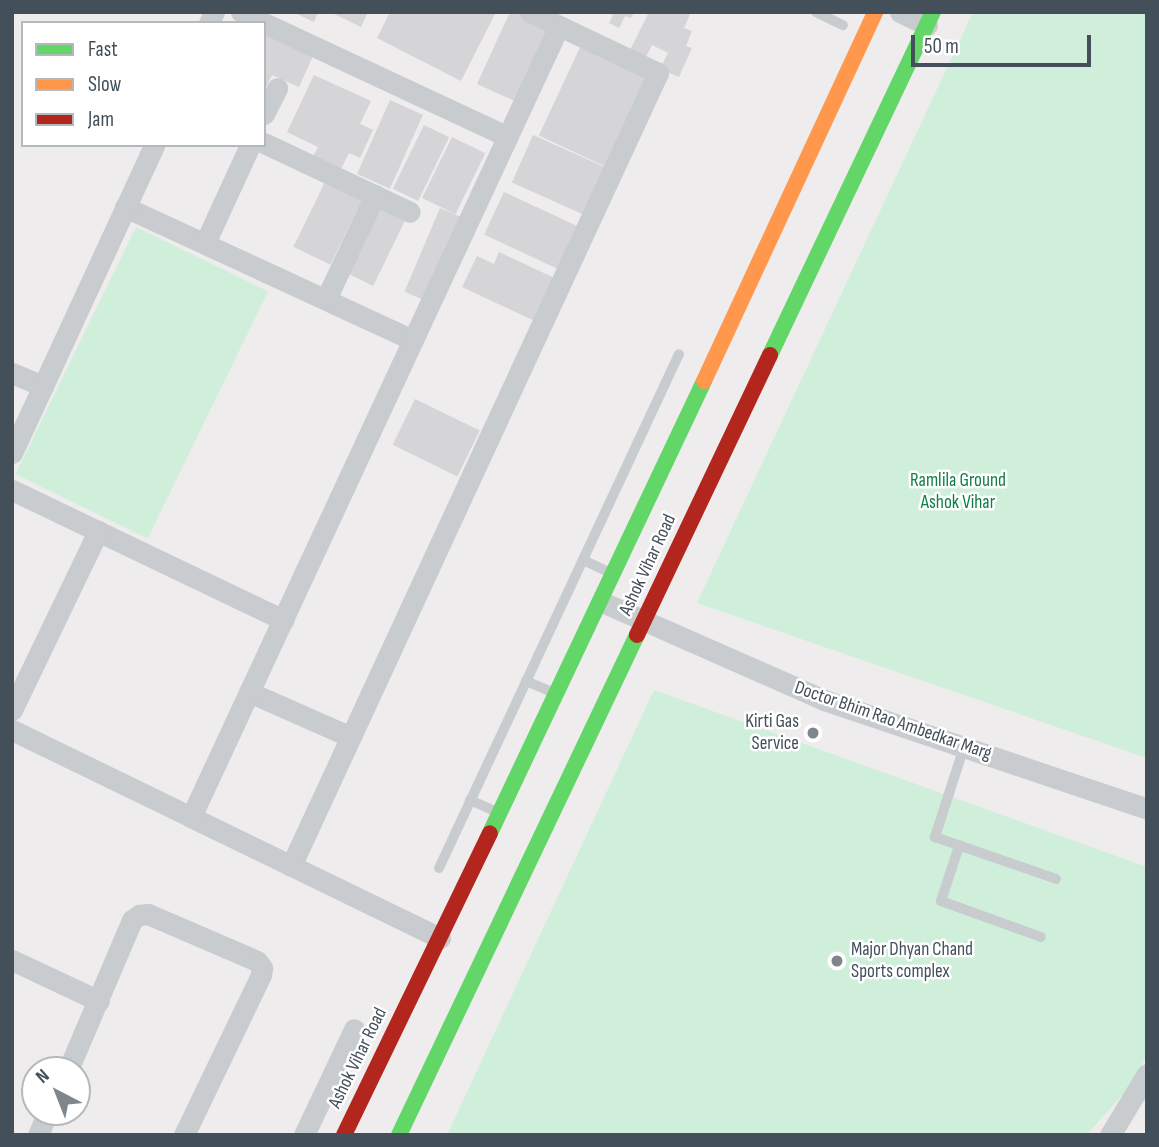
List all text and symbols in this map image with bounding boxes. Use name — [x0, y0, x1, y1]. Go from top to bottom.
legend — [21, 21, 266, 147]
scale bar — [914, 21, 1094, 65]
text: 50 m — [924, 34, 959, 59]
text: Fast — [88, 37, 118, 62]
text: Slow — [88, 72, 121, 97]
text: Jam — [88, 107, 114, 132]
park label: Ramlila Ground Ashok Vihar — [910, 470, 1006, 514]
street label: Ashok Vihar Road — [615, 511, 681, 619]
street label: Doctor Bhim Rao Ambedkar Marg — [791, 677, 995, 765]
place label: Kirti Gas Service — [745, 711, 799, 755]
marker: Kirti Gas Service — [805, 725, 821, 741]
place label: Major Dhyan Chand Sports complex — [851, 939, 973, 983]
marker: Major Dhyan Chand Sports complex — [829, 953, 845, 969]
street label: Ashok Vihar Road — [324, 1004, 392, 1112]
north arrow — [21, 1056, 91, 1126]
text: N — [31, 1065, 54, 1088]

